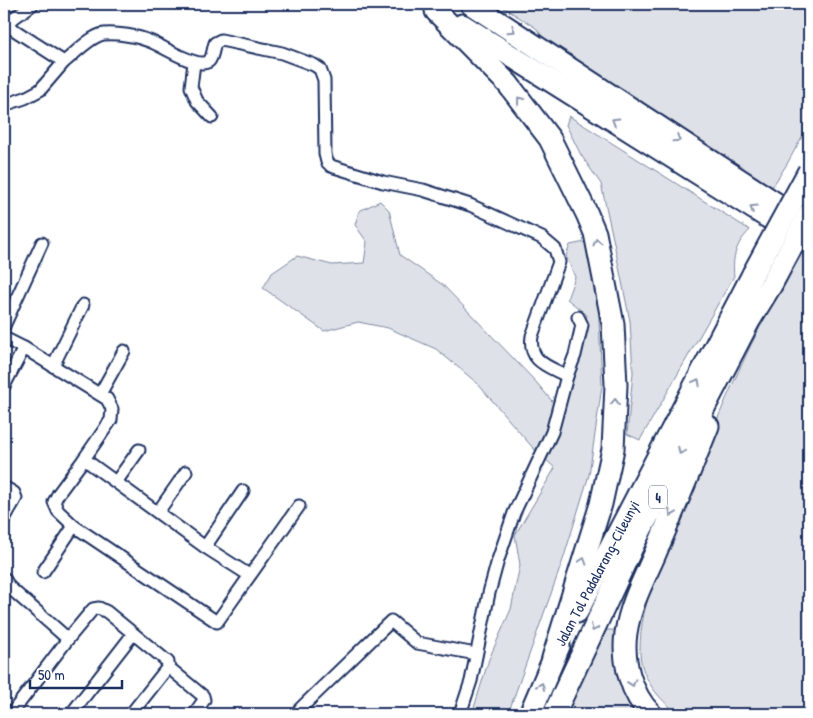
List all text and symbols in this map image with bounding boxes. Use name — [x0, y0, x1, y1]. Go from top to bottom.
one-way arrow — [506, 24, 515, 34]
one-way arrow — [517, 96, 526, 106]
one-way arrow — [612, 118, 621, 127]
one-way arrow — [672, 132, 681, 142]
one-way arrow — [750, 204, 759, 214]
one-way arrow — [592, 237, 603, 246]
one-way arrow — [691, 378, 701, 387]
one-way arrow — [610, 398, 620, 406]
one-way arrow — [678, 446, 688, 455]
road number: 4 — [649, 486, 667, 508]
street label: Jalan Tol Padalarang–Cileunyi — [550, 496, 644, 650]
one-way arrow — [668, 508, 679, 517]
one-way arrow — [577, 557, 587, 565]
one-way arrow — [590, 623, 600, 632]
scale bar — [30, 658, 122, 690]
text: 50 m — [38, 664, 65, 685]
one-way arrow — [626, 678, 636, 687]
one-way arrow — [535, 682, 546, 691]

